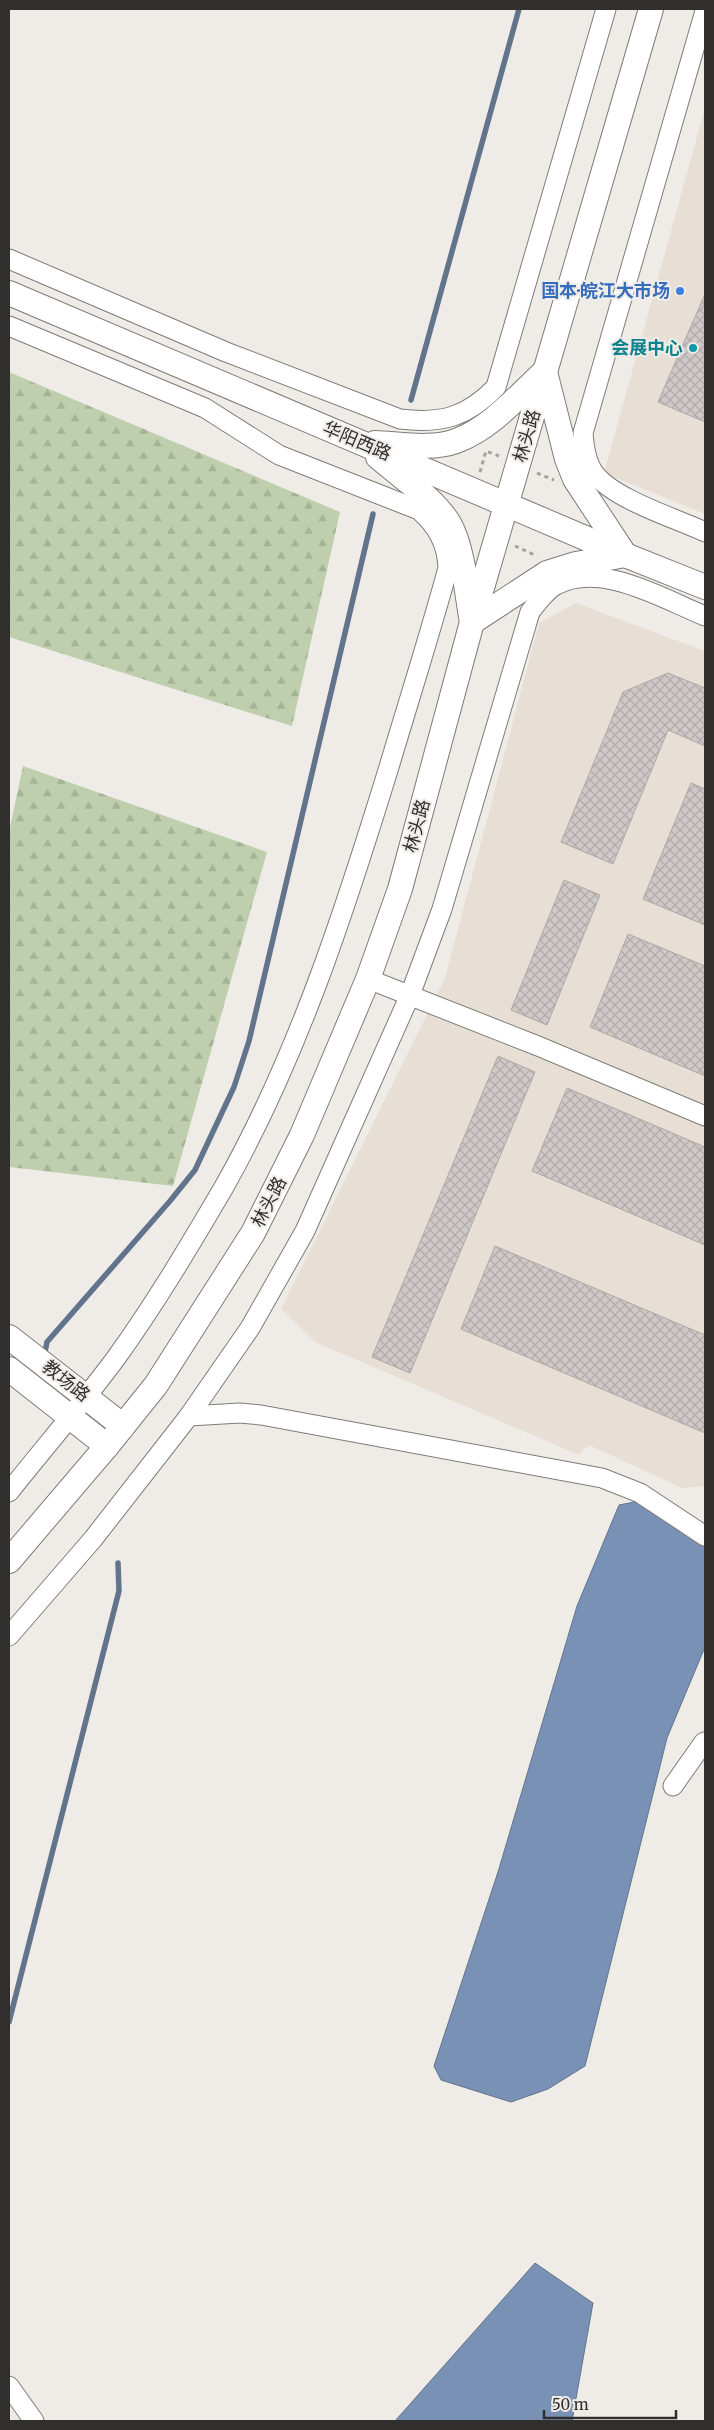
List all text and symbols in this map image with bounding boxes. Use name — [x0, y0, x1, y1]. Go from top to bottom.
place label: 国本·皖江大市场 — [541, 279, 670, 302]
marker: 国本·皖江大市场 — [674, 285, 686, 297]
place label: 会展中心 — [611, 336, 683, 359]
marker: 会展中心 — [687, 342, 699, 354]
street label: 林头路 — [508, 407, 545, 465]
street label: 华阳西路 — [320, 416, 395, 465]
street label: 林头路 — [398, 797, 435, 855]
street label: 林头路 — [246, 1172, 291, 1231]
street label: 教场路 — [38, 1355, 95, 1406]
scale bar — [544, 2388, 676, 2420]
text: 50 m — [552, 2395, 589, 2414]

